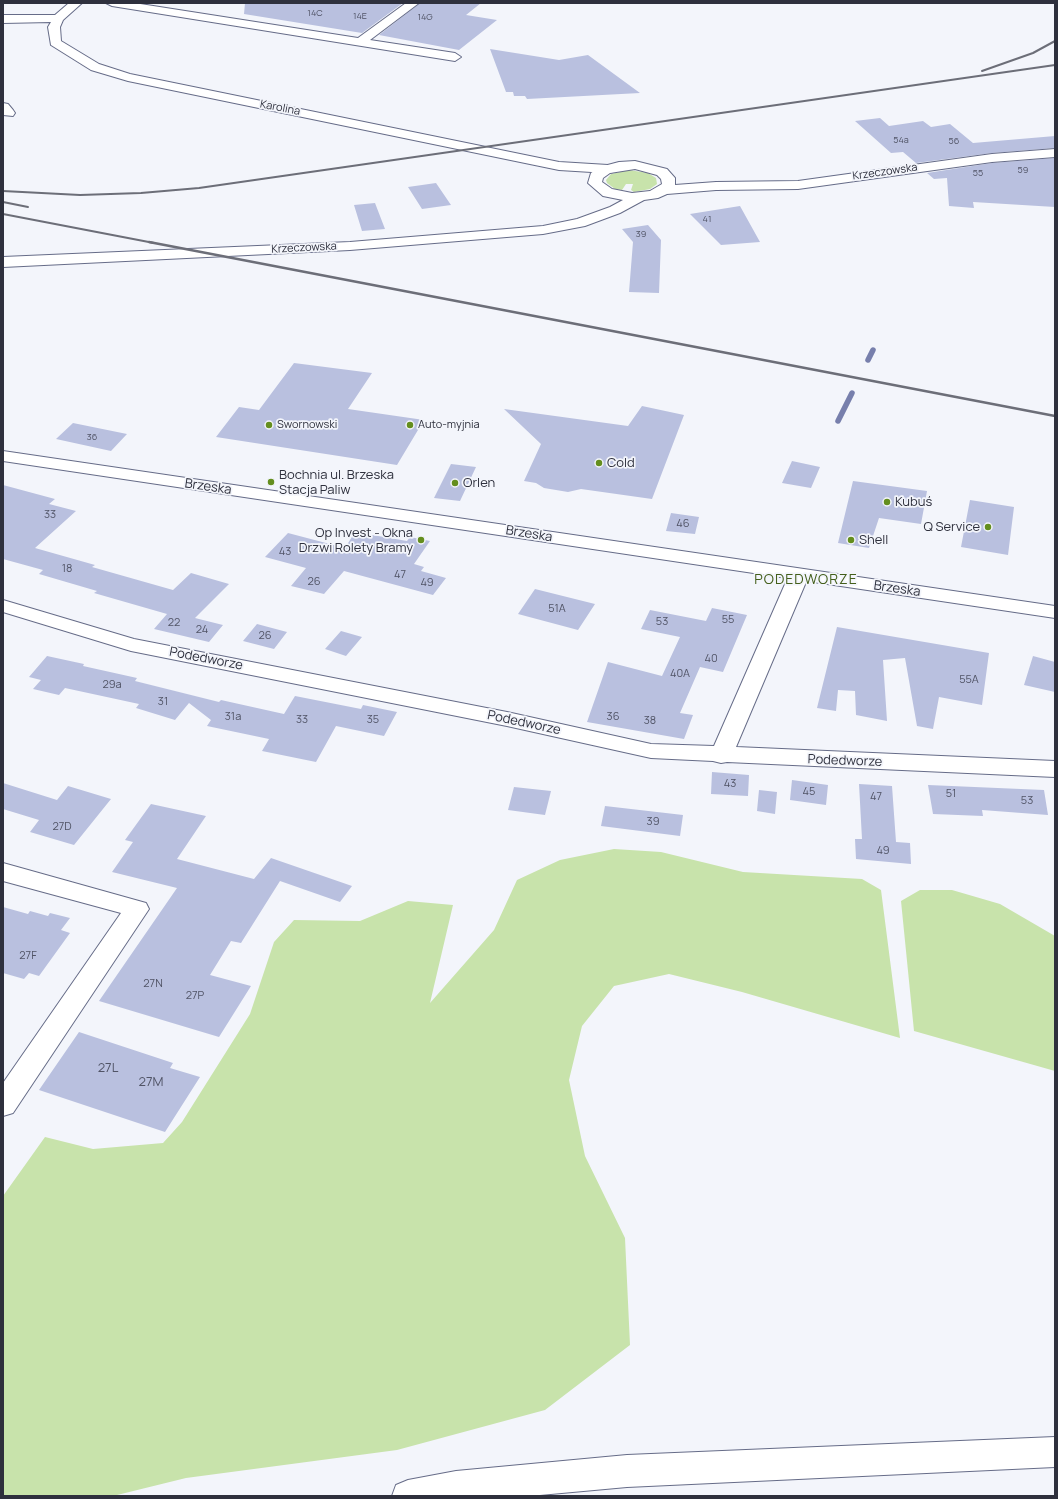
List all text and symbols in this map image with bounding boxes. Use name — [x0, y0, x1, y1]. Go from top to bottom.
house number: 14C — [307, 8, 323, 18]
house number: 14E — [353, 11, 367, 21]
house number: 14G — [417, 12, 433, 22]
street label: Karolina — [259, 98, 301, 118]
house number: 54a — [893, 135, 909, 145]
house number: 56 — [949, 136, 959, 146]
street label: Krzeczowska — [852, 161, 918, 183]
house number: 59 — [1018, 165, 1028, 175]
house number: 55 — [973, 168, 983, 178]
house number: 41 — [703, 214, 711, 224]
house number: 39 — [636, 229, 646, 239]
street label: Krzeczowska — [271, 240, 337, 256]
place label: Swornowski — [277, 418, 337, 432]
place label: Auto-myjnia — [418, 418, 480, 432]
marker: Swornowski — [264, 420, 274, 430]
marker: Auto-myjnia — [405, 420, 415, 430]
house number: 36 — [87, 432, 97, 442]
place label: Cold — [607, 455, 635, 471]
marker: Cold — [594, 458, 604, 468]
place label: Bochnia ul. Brzeska Stacja Paliw — [279, 467, 394, 498]
place label: Orlen — [463, 475, 495, 491]
street label: Brzeska — [184, 476, 232, 498]
marker: Bochnia ul. Brzeska Stacja Paliw — [266, 477, 276, 487]
marker: Orlen — [450, 478, 460, 488]
place label: Kubuś — [895, 494, 932, 510]
marker: Kubuś — [882, 497, 892, 507]
house number: 33 — [44, 508, 56, 522]
house number: 46 — [676, 517, 690, 531]
place label: Q Service — [923, 519, 980, 535]
marker: Q Service — [983, 522, 993, 532]
street label: Brzeska — [505, 523, 553, 545]
place label: Op Invest - Okna Drzwi Rolety Bramy — [299, 525, 413, 556]
place label: Shell — [859, 532, 888, 548]
marker: Op Invest - Okna Drzwi Rolety Bramy — [416, 535, 426, 545]
marker: Shell — [846, 535, 856, 545]
house number: 43 — [279, 545, 291, 559]
house number: 18 — [62, 562, 72, 576]
house number: 47 — [394, 568, 406, 582]
district label: PODEDWORZE — [754, 572, 858, 588]
house number: 26 — [307, 575, 321, 589]
house number: 49 — [420, 576, 434, 590]
street label: Brzeska — [873, 578, 921, 600]
house number: 51A — [548, 602, 566, 616]
house number: 55 — [722, 613, 734, 627]
house number: 53 — [656, 615, 668, 629]
house number: 22 — [168, 616, 180, 630]
house number: 24 — [196, 623, 208, 637]
house number: 26 — [258, 629, 272, 643]
street label: Podedworze — [168, 644, 244, 674]
house number: 40 — [704, 652, 718, 666]
house number: 40A — [670, 667, 690, 681]
house number: 55A — [959, 673, 979, 687]
house number: 29a — [102, 678, 122, 692]
house number: 31 — [158, 695, 168, 709]
street label: Podedworze — [486, 708, 562, 738]
house number: 31a — [225, 710, 241, 724]
house number: 36 — [607, 710, 619, 724]
house number: 33 — [296, 713, 308, 727]
house number: 35 — [367, 713, 379, 727]
house number: 38 — [644, 714, 656, 728]
street label: Podedworze — [807, 752, 883, 770]
house number: 43 — [724, 777, 736, 791]
house number: 45 — [803, 785, 815, 799]
house number: 51 — [946, 787, 956, 801]
house number: 47 — [870, 790, 882, 804]
house number: 53 — [1021, 794, 1033, 808]
house number: 39 — [647, 815, 659, 829]
house number: 27D — [52, 820, 72, 834]
house number: 49 — [876, 844, 890, 858]
house number: 27F — [19, 949, 37, 963]
house number: 27N — [143, 977, 163, 991]
house number: 27P — [186, 989, 204, 1003]
house number: 27L — [98, 1060, 118, 1076]
house number: 27M — [139, 1074, 163, 1090]

